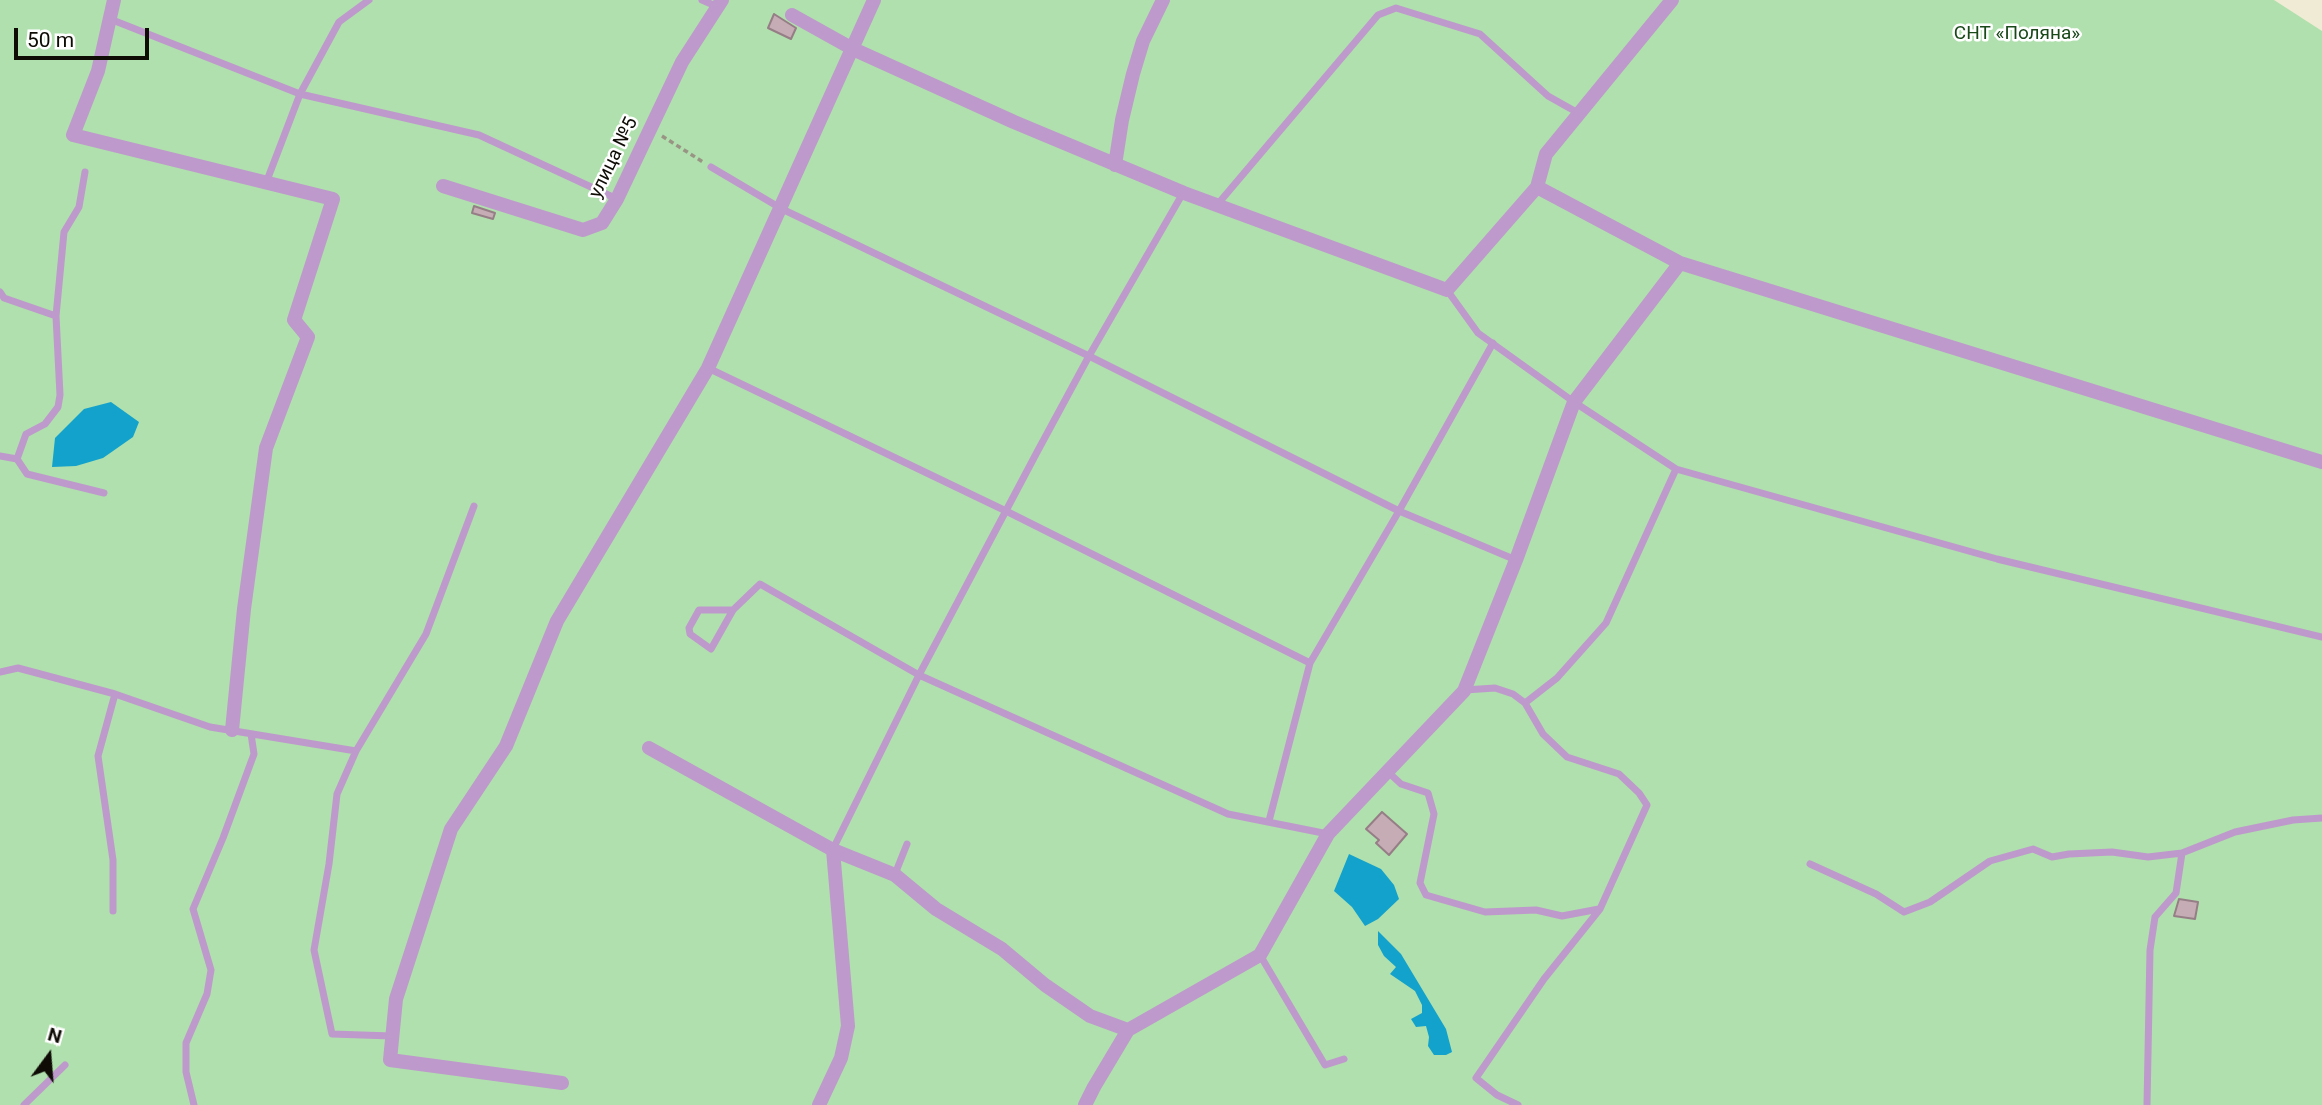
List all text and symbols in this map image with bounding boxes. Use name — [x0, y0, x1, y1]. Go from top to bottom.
scale bar — [18, 14, 152, 58]
park label: СНТ «Поляна» — [1954, 23, 2080, 45]
text: 50 m — [27, 28, 74, 52]
street label: улица №5 — [585, 114, 643, 202]
north arrow — [14, 1021, 84, 1091]
text: N — [45, 1022, 65, 1048]

